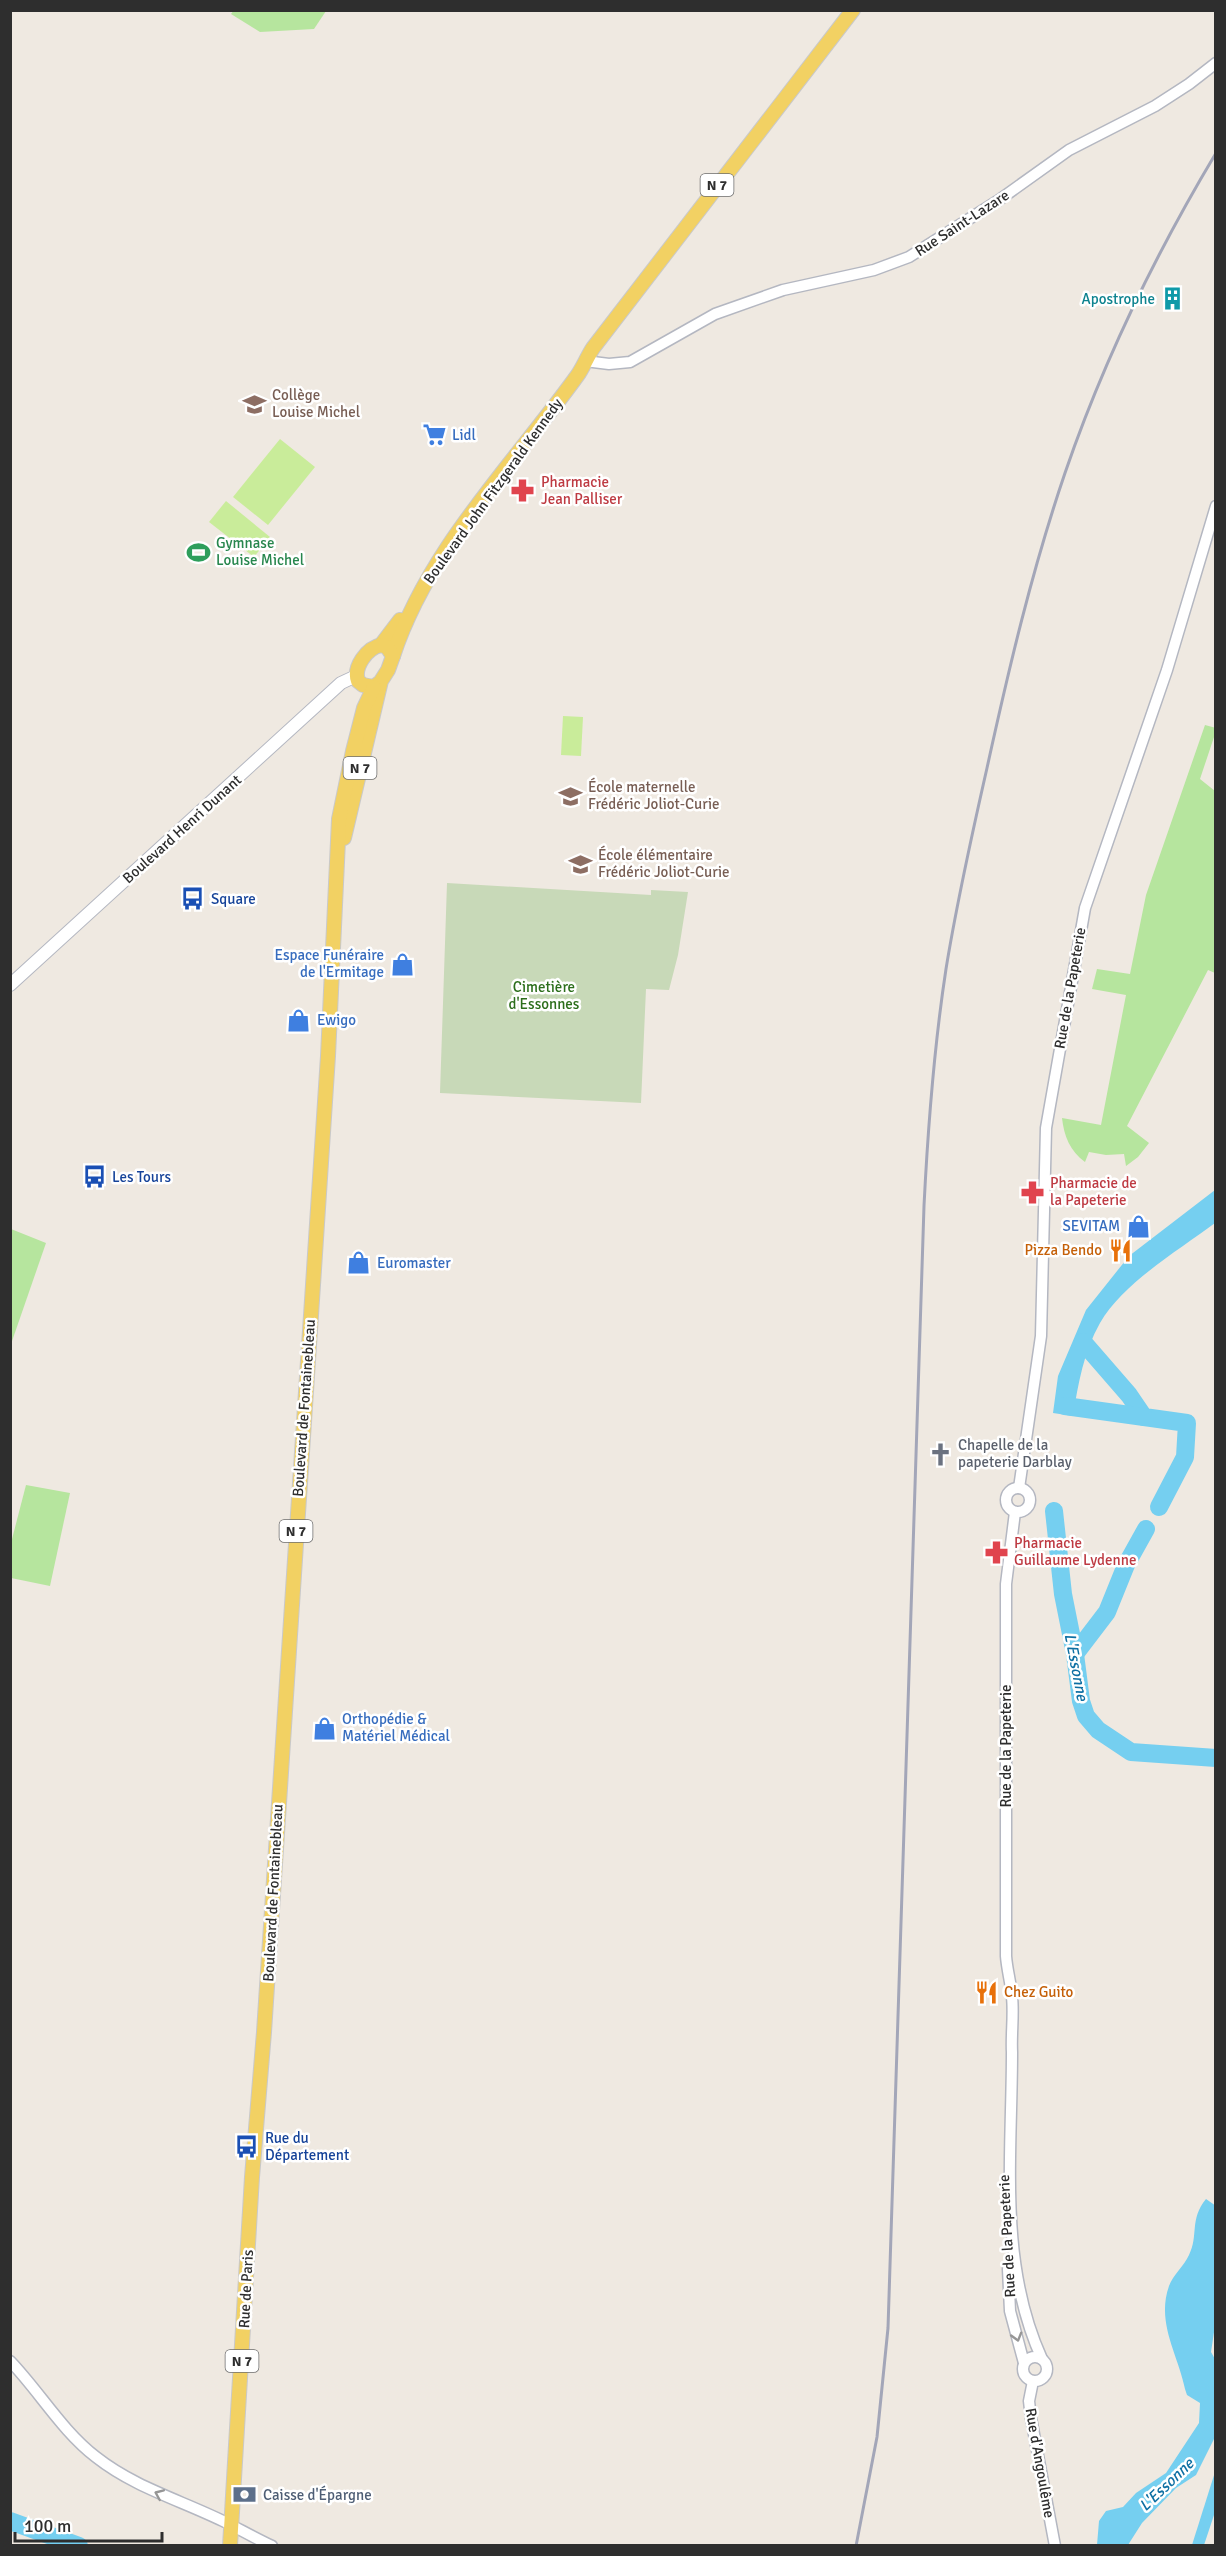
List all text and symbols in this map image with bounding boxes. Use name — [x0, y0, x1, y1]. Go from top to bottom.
road number: N 7 — [700, 174, 734, 196]
street label: Rue Saint-Lazare — [912, 186, 1012, 260]
building icon: Apostrophe — [1160, 286, 1186, 312]
place label: Apostrophe — [1082, 290, 1155, 308]
place label: Collège Louise Michel — [272, 386, 360, 421]
school or university icon: Collège Louise Michel — [241, 391, 267, 417]
street label: Boulevard John Fitzgerald Kennedy — [420, 395, 566, 587]
supermarket icon: Lidl — [421, 422, 447, 448]
place label: Lidl — [452, 426, 476, 444]
place label: Pharmacie Jean Palliser — [541, 473, 623, 508]
pharmacy icon: Pharmacie Jean Palliser — [510, 478, 536, 504]
place label: Gymnase Louise Michel — [216, 534, 304, 569]
sports icon: Gymnase Louise Michel — [185, 539, 211, 565]
road number: N 7 — [344, 757, 376, 779]
street label: Boulevard Henri Dunant — [119, 771, 245, 887]
place label: École maternelle Frédéric Joliot-Curie — [588, 777, 720, 813]
school or university icon: École maternelle Frédéric Joliot-Curie — [557, 783, 583, 809]
place label: École élémentaire Frédéric Joliot-Curie — [598, 845, 730, 881]
school or university icon: École élémentaire Frédéric Joliot-Curie — [567, 851, 593, 877]
bus stop icon: Square — [180, 886, 206, 912]
place label: Square — [211, 890, 256, 908]
street label: Rue de la Papeterie — [1050, 926, 1090, 1050]
place label: Espace Funéraire de l'Ermitage — [274, 946, 384, 981]
shop icon: Espace Funéraire de l'Ermitage — [389, 951, 415, 977]
park label: Cimetière d'Essonnes — [509, 978, 580, 1013]
shop icon: Ewigo — [286, 1007, 312, 1033]
place label: Ewigo — [317, 1011, 356, 1029]
bus stop icon: Les Tours — [81, 1164, 107, 1190]
place label: Les Tours — [112, 1168, 171, 1186]
place label: Pharmacie de la Papeterie — [1050, 1174, 1137, 1209]
pharmacy icon: Pharmacie de la Papeterie — [1019, 1179, 1045, 1205]
shop icon: SEVITAM — [1125, 1213, 1151, 1239]
place label: SEVITAM — [1062, 1217, 1120, 1235]
restaurant icon: Pizza Bendo — [1107, 1237, 1133, 1263]
place label: Pizza Bendo — [1025, 1241, 1102, 1259]
shop icon: Euromaster — [346, 1250, 372, 1276]
place label: Euromaster — [377, 1254, 451, 1272]
street label: Boulevard de Fontainebleau — [289, 1319, 319, 1497]
place label: Chapelle de la papeterie Darblay — [958, 1436, 1072, 1471]
church icon: Chapelle de la papeterie Darblay — [927, 1441, 953, 1467]
road number: N 7 — [280, 1520, 312, 1542]
place label: Pharmacie Guillaume Lydenne — [1014, 1534, 1136, 1569]
pharmacy icon: Pharmacie Guillaume Lydenne — [983, 1539, 1009, 1565]
water label: L'Essonne — [1060, 1632, 1093, 1704]
street label: Rue de la Papeterie — [997, 1685, 1015, 1807]
place label: Orthopédie & Matériel Médical — [342, 1710, 450, 1745]
shop icon: Orthopédie & Matériel Médical — [311, 1715, 337, 1741]
street label: Boulevard de Fontainebleau — [259, 1804, 287, 1982]
restaurant icon: Chez Guito — [973, 1979, 999, 2005]
place label: Chez Guito — [1004, 1983, 1074, 2001]
place label: Rue du Département — [265, 2129, 349, 2164]
bus stop icon: Rue du Département — [234, 2134, 260, 2160]
street label: Rue de la Papeterie — [995, 2174, 1019, 2298]
street label: Rue de Paris — [235, 2249, 257, 2329]
one-way arrow — [1010, 2331, 1022, 2342]
road number: N 7 — [226, 2350, 258, 2372]
street label: Rue d'Angoulême — [1021, 2407, 1059, 2519]
water label: L'Essonne — [1135, 2453, 1199, 2516]
bank icon: Caisse d'Épargne — [232, 2482, 258, 2508]
place label: Caisse d'Épargne — [263, 2485, 372, 2504]
one-way arrow — [155, 2489, 166, 2501]
scale bar — [15, 2505, 162, 2543]
text: 100 m — [24, 2515, 71, 2537]

